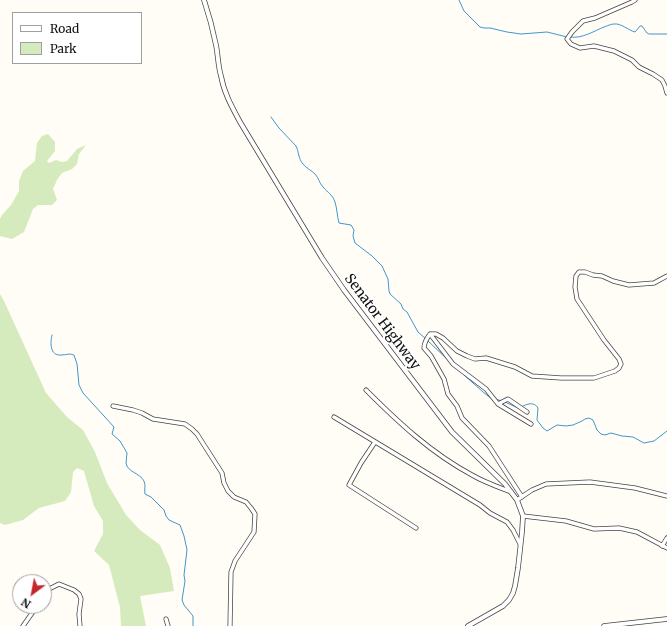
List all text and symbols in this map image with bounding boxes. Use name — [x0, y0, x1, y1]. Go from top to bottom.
legend — [12, 12, 142, 64]
text: Road — [50, 21, 79, 36]
text: Park — [50, 41, 77, 56]
street label: Senator Highway — [341, 271, 423, 373]
north arrow — [12, 574, 52, 614]
text: N — [19, 595, 34, 612]

